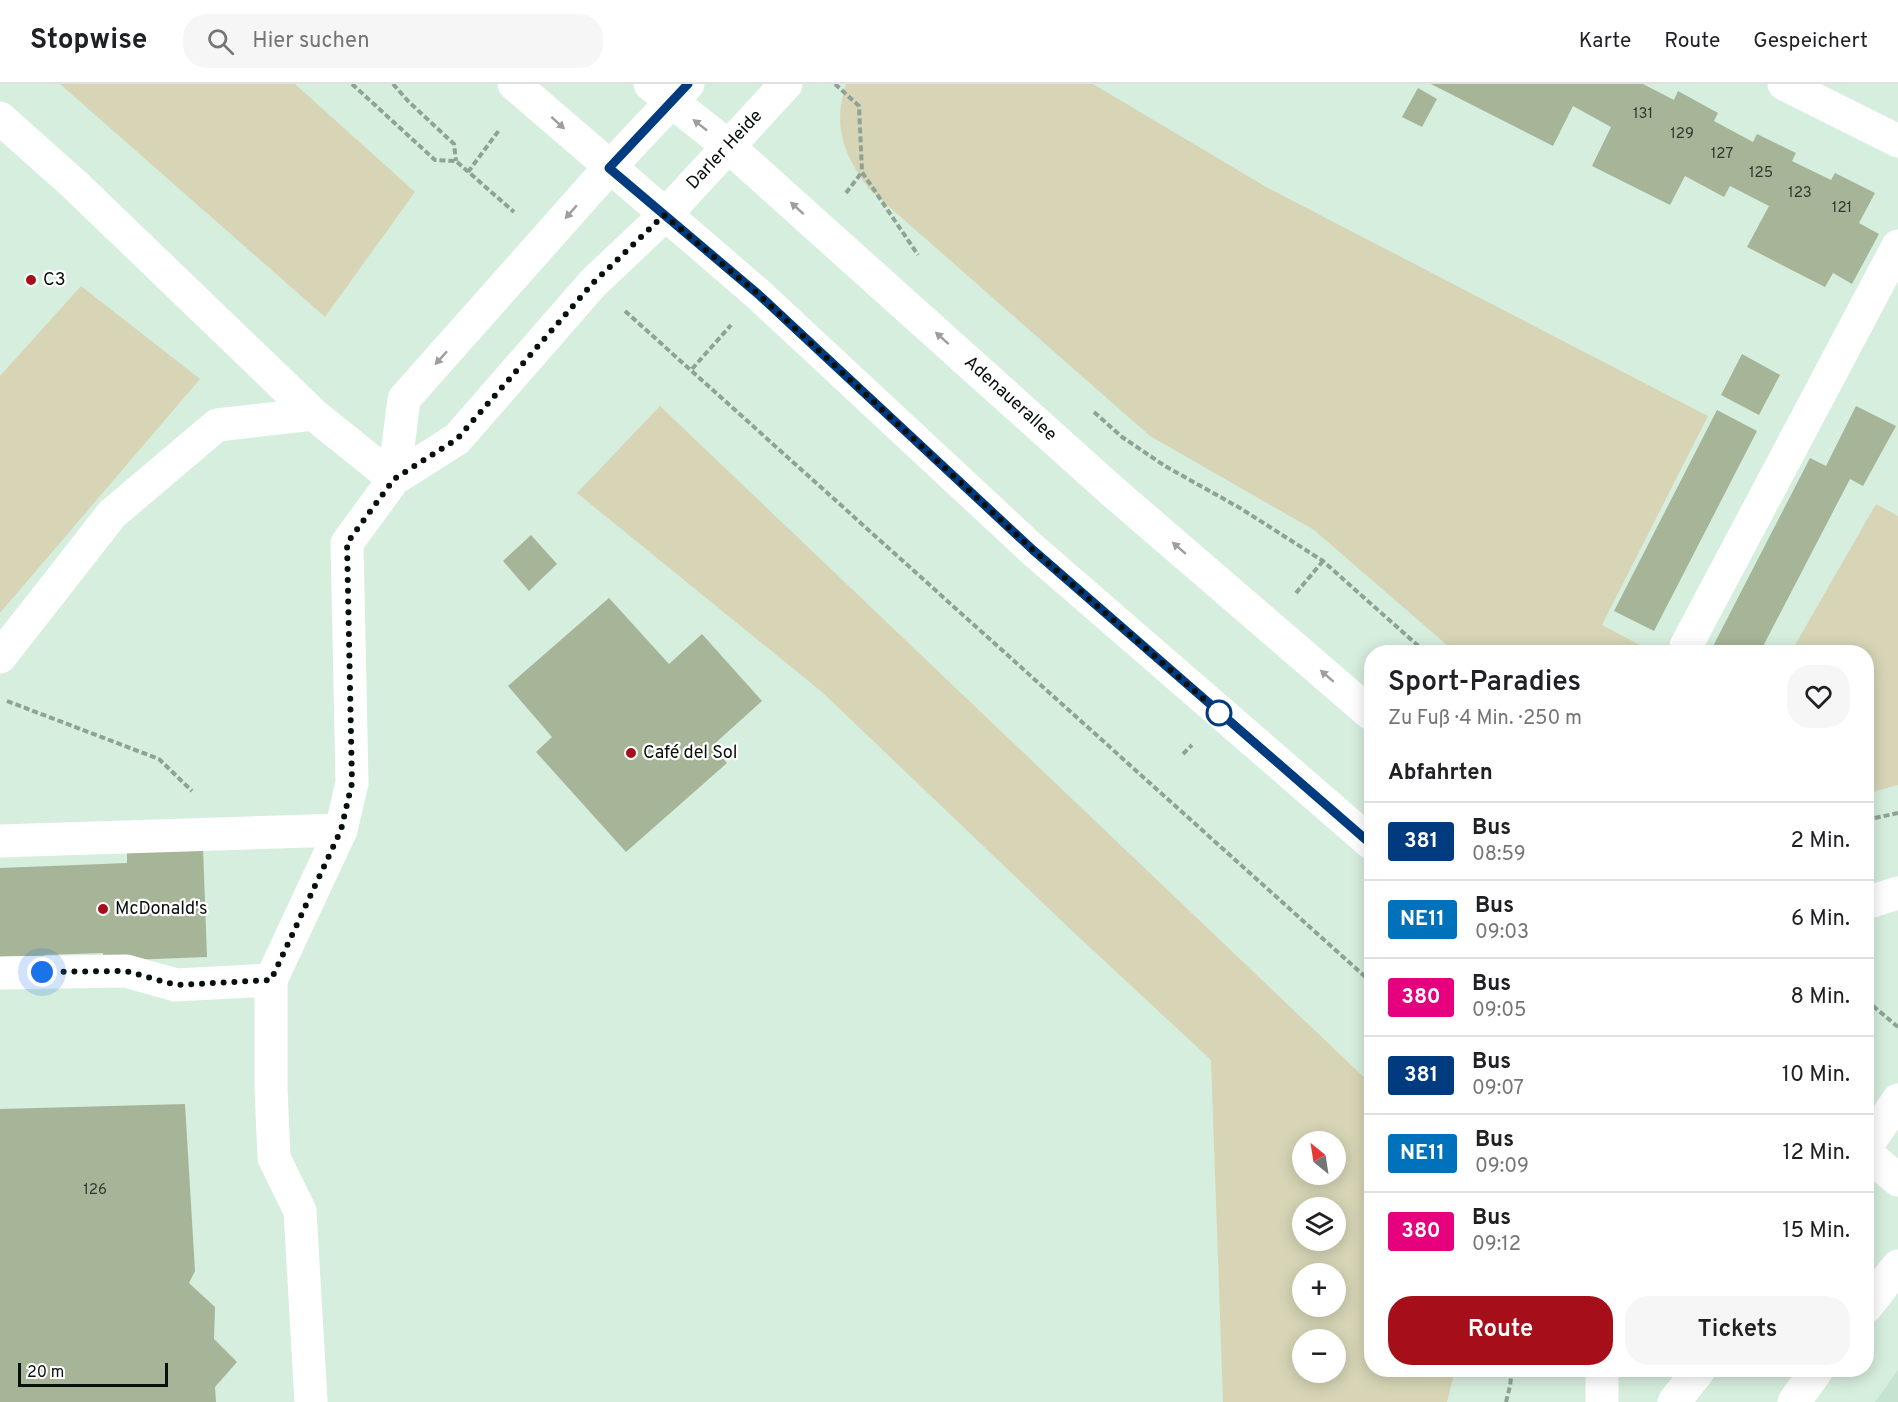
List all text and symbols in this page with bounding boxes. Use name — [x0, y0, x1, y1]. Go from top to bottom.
search box — [183, 14, 603, 68]
text: Stopwise — [30, 23, 147, 59]
icon: search — [204, 25, 237, 58]
text: Hier suchen — [252, 28, 370, 55]
text: Karte — [1579, 28, 1631, 55]
text: Route — [1664, 28, 1720, 55]
text: Gespeichert — [1753, 28, 1868, 55]
street label: Darler Heide — [682, 105, 768, 195]
house number: 131 — [1633, 105, 1653, 124]
one-way arrow — [550, 116, 565, 129]
one-way arrow — [692, 119, 707, 131]
house number: 129 — [1670, 125, 1694, 144]
house number: 127 — [1711, 145, 1733, 164]
house number: 125 — [1749, 164, 1773, 183]
house number: 123 — [1788, 184, 1812, 203]
house number: 121 — [1832, 199, 1852, 218]
one-way arrow — [790, 202, 805, 215]
one-way arrow — [564, 204, 577, 220]
place label: C3 — [43, 269, 65, 292]
marker: C3 — [24, 273, 38, 287]
one-way arrow — [935, 332, 950, 345]
one-way arrow — [435, 350, 448, 365]
street label: Adenauerallee — [959, 351, 1061, 447]
one-way arrow — [1172, 542, 1187, 555]
text: Sport-Paradies — [1388, 665, 1581, 701]
button: heart — [1787, 665, 1850, 728]
one-way arrow — [1319, 669, 1335, 682]
unlabelled marker — [1206, 700, 1232, 726]
text: Zu Fuß · 4 Min. · 250 m — [1388, 706, 1582, 732]
place label: Café del Sol — [643, 742, 738, 765]
marker: Café del Sol — [624, 746, 638, 760]
text: Abfahrten — [1388, 760, 1493, 787]
text: Bus — [1472, 815, 1511, 842]
text: 381 — [1404, 828, 1438, 855]
text: 2 Min. — [1791, 828, 1850, 855]
text: 08:59 — [1472, 842, 1526, 868]
text: Bus — [1475, 893, 1514, 920]
place label: McDonald's — [115, 898, 207, 921]
marker: McDonald's — [96, 902, 110, 916]
text: NE11 — [1400, 906, 1445, 933]
text: 6 Min. — [1791, 906, 1850, 933]
text: 09:03 — [1475, 920, 1529, 946]
your location — [27, 957, 57, 987]
text: Bus — [1472, 971, 1511, 998]
text: 380 — [1401, 984, 1441, 1011]
text: 8 Min. — [1791, 984, 1850, 1011]
text: 09:05 — [1472, 998, 1527, 1024]
text: Bus — [1472, 1049, 1511, 1076]
text: 381 — [1404, 1062, 1438, 1089]
text: 10 Min. — [1782, 1062, 1850, 1089]
text: 09:07 — [1472, 1076, 1524, 1102]
text: Bus — [1475, 1127, 1514, 1154]
north arrow — [1292, 1131, 1346, 1185]
map controls — [1292, 1131, 1346, 1383]
text: NE11 — [1400, 1140, 1445, 1167]
text: 12 Min. — [1782, 1140, 1850, 1167]
text: 09:09 — [1475, 1154, 1529, 1180]
house number: 126 — [83, 1181, 107, 1200]
button: layers — [1292, 1197, 1346, 1251]
text: Bus — [1472, 1205, 1511, 1232]
text: 380 — [1401, 1218, 1441, 1245]
text: 15 Min. — [1782, 1218, 1850, 1245]
text: 09:12 — [1472, 1232, 1521, 1258]
button: + — [1292, 1263, 1346, 1317]
button: Route — [1388, 1296, 1613, 1365]
button: Tickets — [1625, 1296, 1850, 1365]
button: − — [1292, 1329, 1346, 1383]
scale bar — [18, 1360, 168, 1388]
text: 20 m — [27, 1363, 64, 1383]

